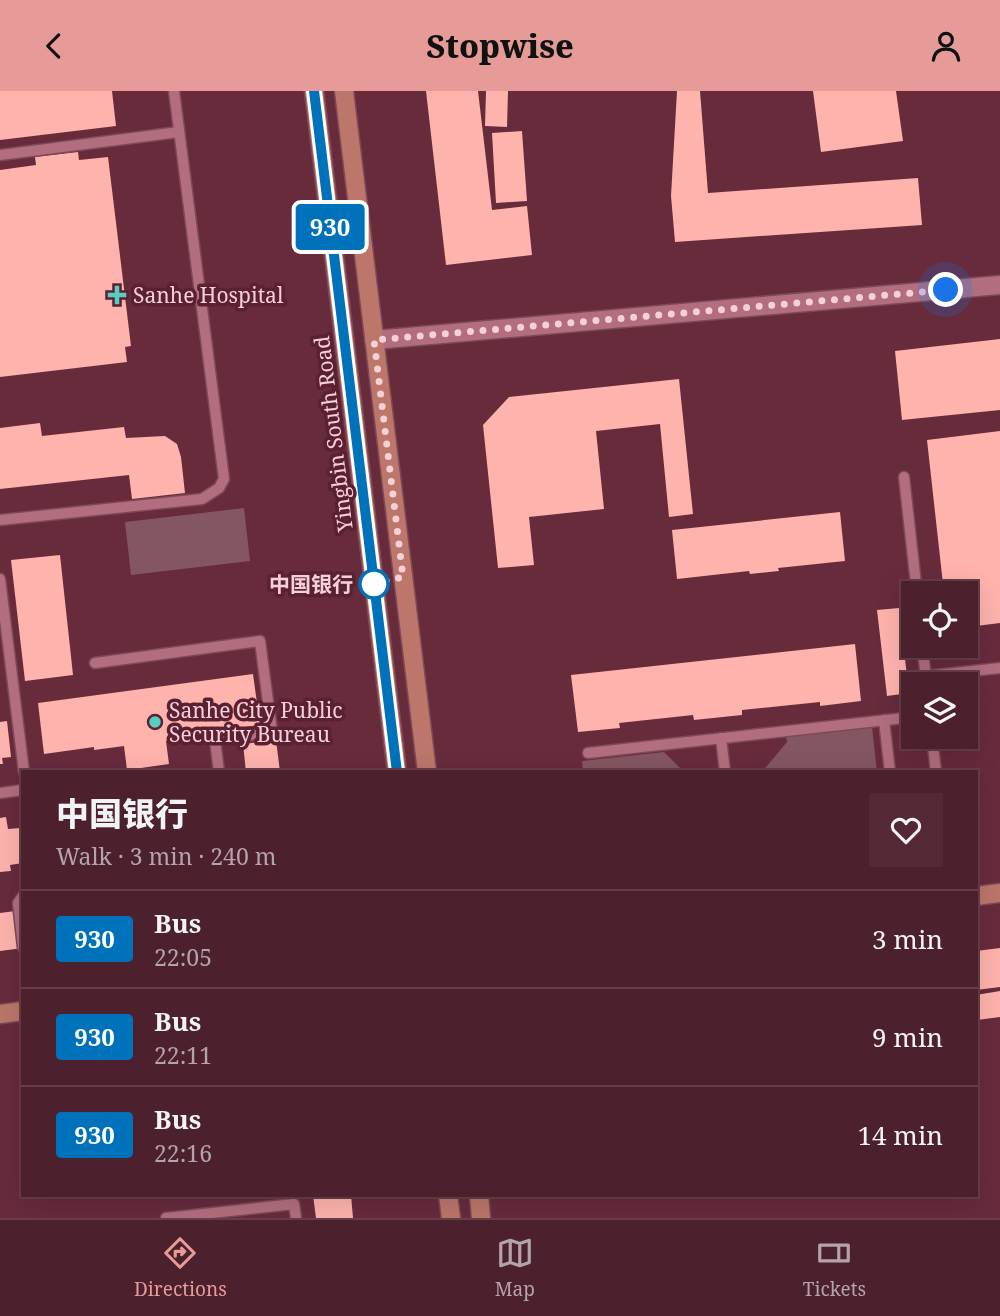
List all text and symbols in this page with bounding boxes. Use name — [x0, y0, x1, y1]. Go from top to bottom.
text: Stopwise — [426, 24, 574, 67]
icon: back — [35, 27, 73, 65]
icon: person — [927, 27, 965, 65]
line badge: 930 — [290, 204, 370, 250]
text: 930 — [310, 210, 350, 243]
your location — [928, 272, 963, 307]
place label: Sanhe Hospital — [133, 281, 284, 309]
marker: Sanhe Hospital — [107, 285, 127, 305]
street label: Yingbin South Road — [307, 334, 359, 534]
marker: 中国银行 — [359, 569, 389, 599]
place label: 中国银行 — [269, 570, 353, 598]
map controls — [901, 581, 978, 749]
button: locate — [901, 581, 978, 658]
button: layers — [901, 672, 978, 749]
place label: Sanhe City Public Security Bureau — [169, 696, 343, 748]
marker: Sanhe City Public Security Bureau — [147, 714, 163, 730]
text: 中国银行 — [56, 791, 188, 836]
button: heart — [869, 793, 943, 867]
text: Walk · 3 min · 240 m — [56, 840, 276, 872]
text: Bus — [154, 905, 201, 941]
text: 3 min — [872, 921, 943, 957]
text: 930 — [74, 922, 115, 955]
text: 22:05 — [154, 941, 212, 973]
text: Bus — [154, 1003, 201, 1039]
text: 9 min — [872, 1019, 943, 1055]
text: 930 — [74, 1020, 115, 1053]
text: 22:11 — [154, 1039, 212, 1071]
text: Bus — [154, 1101, 201, 1137]
text: 14 min — [858, 1117, 943, 1153]
text: 930 — [74, 1118, 115, 1151]
text: 22:16 — [154, 1137, 212, 1169]
tab: Directions — [134, 1234, 227, 1302]
tab: Map — [495, 1234, 535, 1302]
tab: Tickets — [803, 1234, 866, 1302]

